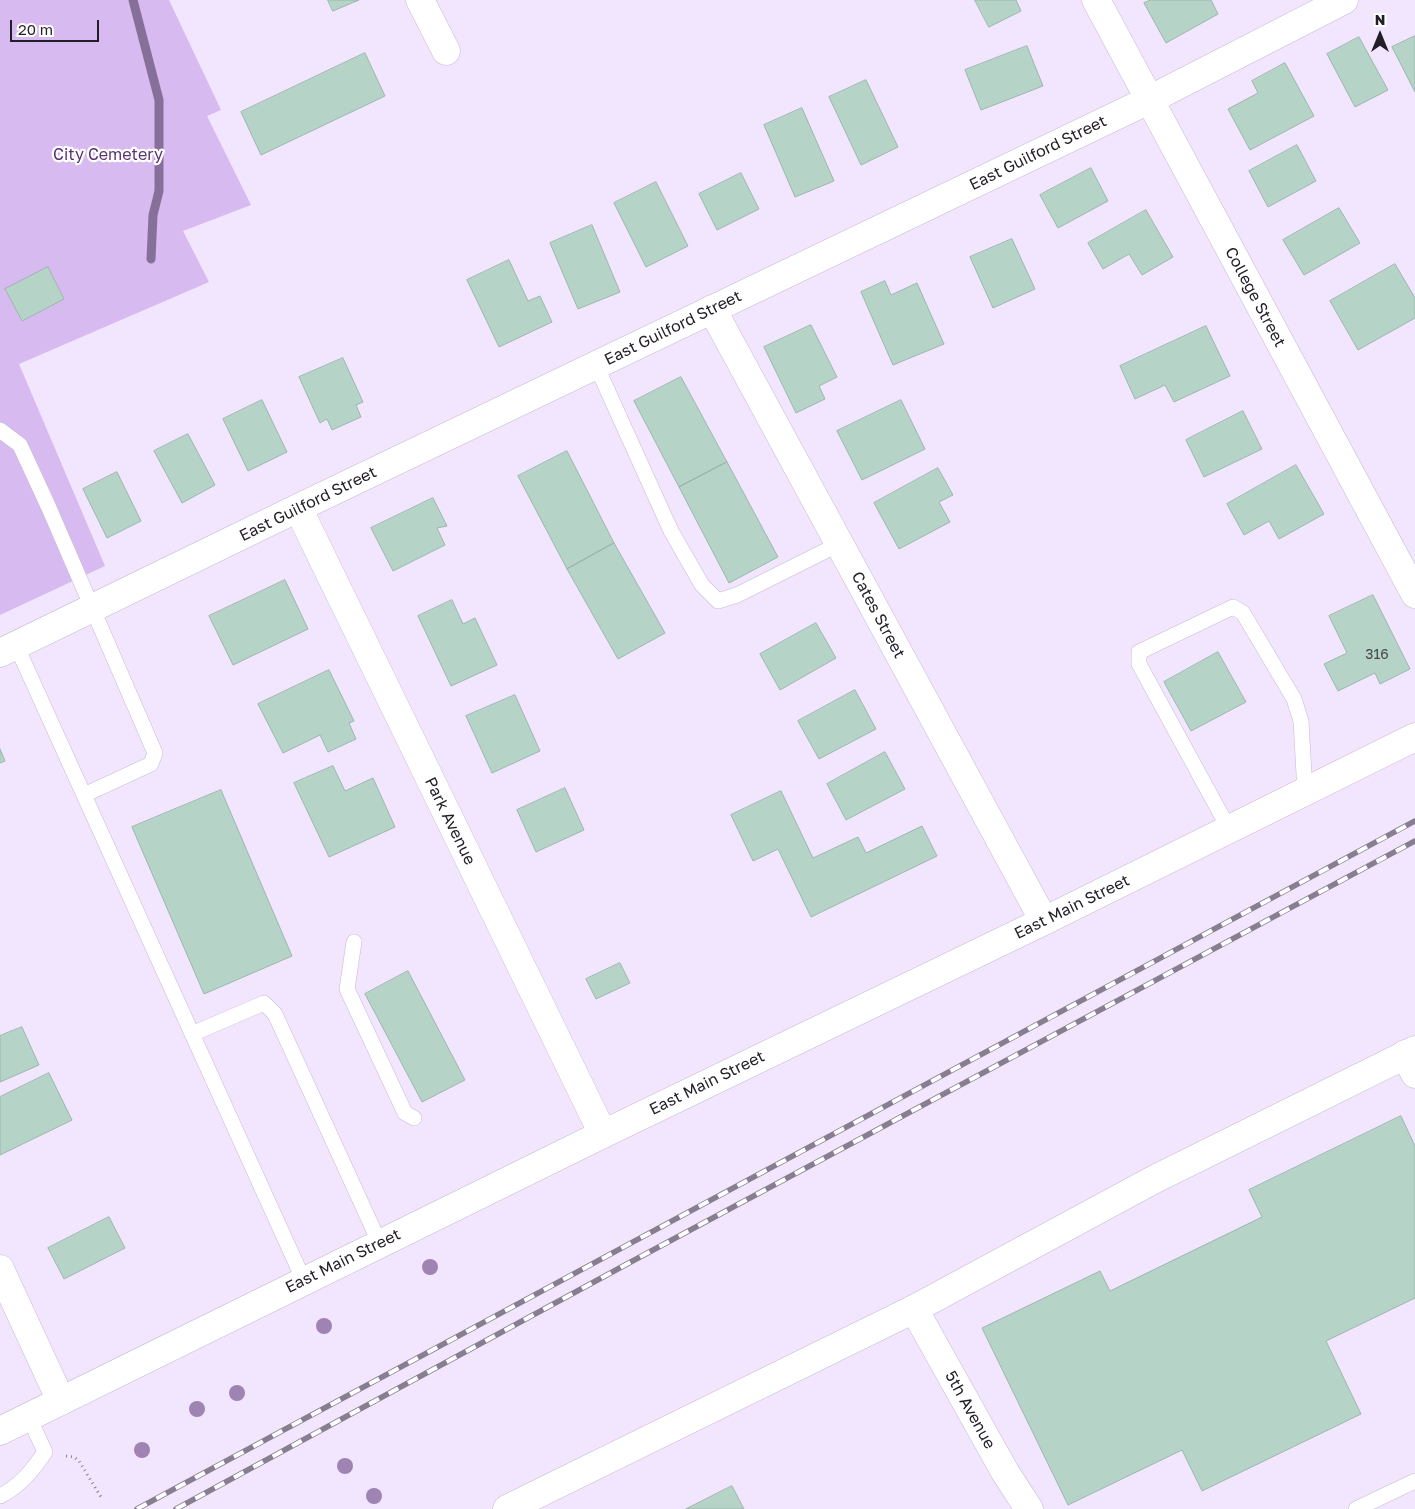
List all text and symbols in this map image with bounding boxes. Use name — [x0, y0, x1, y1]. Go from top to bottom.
scale bar — [12, 10, 101, 42]
north arrow — [1355, 10, 1405, 60]
text: N — [1375, 11, 1385, 28]
text: 20 m — [18, 20, 53, 38]
street label: East Guilford Street — [966, 111, 1110, 195]
park label: City Cemetery — [53, 145, 163, 165]
street label: College Street — [1221, 244, 1289, 350]
street label: East Guilford Street — [601, 286, 745, 370]
street label: East Guilford Street — [236, 462, 380, 546]
street label: Cates Street — [847, 568, 909, 662]
house number: 316 — [1365, 647, 1389, 663]
street label: Park Avenue — [421, 774, 479, 868]
street label: East Main Street — [1011, 871, 1133, 943]
street label: East Main Street — [646, 1047, 768, 1119]
street label: East Main Street — [282, 1225, 404, 1297]
street label: 5th Avenue — [941, 1368, 999, 1452]

